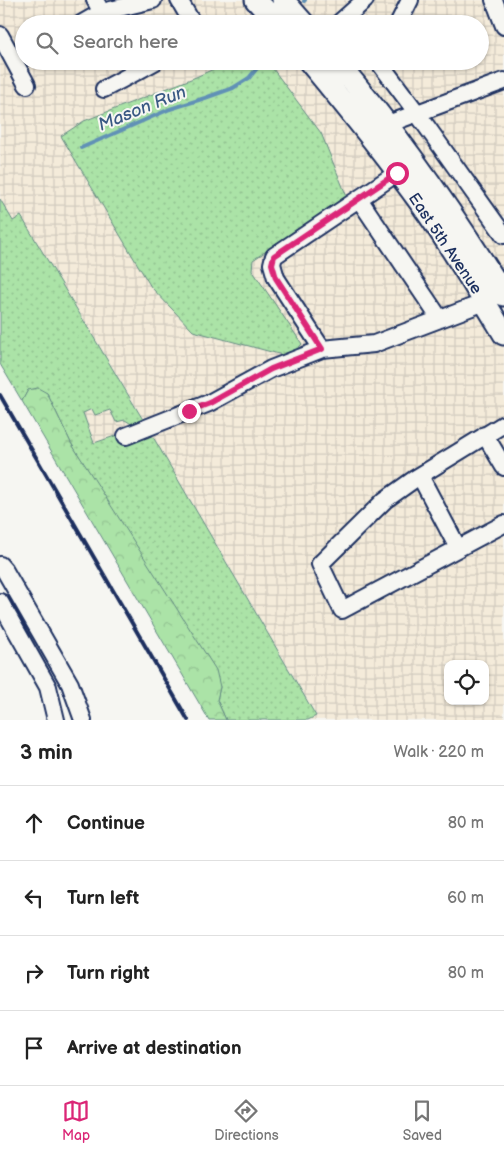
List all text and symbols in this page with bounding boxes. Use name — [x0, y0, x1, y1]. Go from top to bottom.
search box — [15, 15, 489, 70]
icon: search — [33, 29, 61, 57]
text: Search here — [73, 31, 178, 54]
water label: Mason Run — [95, 81, 189, 136]
route start — [386, 162, 409, 185]
street label: East 5th Avenue — [404, 190, 486, 298]
route end — [178, 400, 201, 423]
map controls — [444, 660, 489, 705]
button: locate — [444, 660, 489, 705]
text: 3 min — [20, 740, 73, 765]
text: Walk · 220 m — [394, 743, 484, 762]
icon: ahead — [20, 809, 48, 837]
text: Continue — [67, 812, 145, 835]
text: 80 m — [448, 814, 484, 833]
icon: left — [20, 884, 48, 912]
text: Turn left — [67, 887, 139, 910]
text: 60 m — [447, 889, 484, 908]
icon: right — [20, 959, 48, 987]
text: Turn right — [67, 962, 150, 985]
text: 80 m — [448, 964, 484, 983]
icon: arrive — [20, 1034, 48, 1062]
text: Arrive at destination — [67, 1037, 242, 1060]
tab: Map — [62, 1097, 90, 1144]
tab: Directions — [214, 1097, 279, 1144]
tab: Saved — [403, 1097, 442, 1144]

